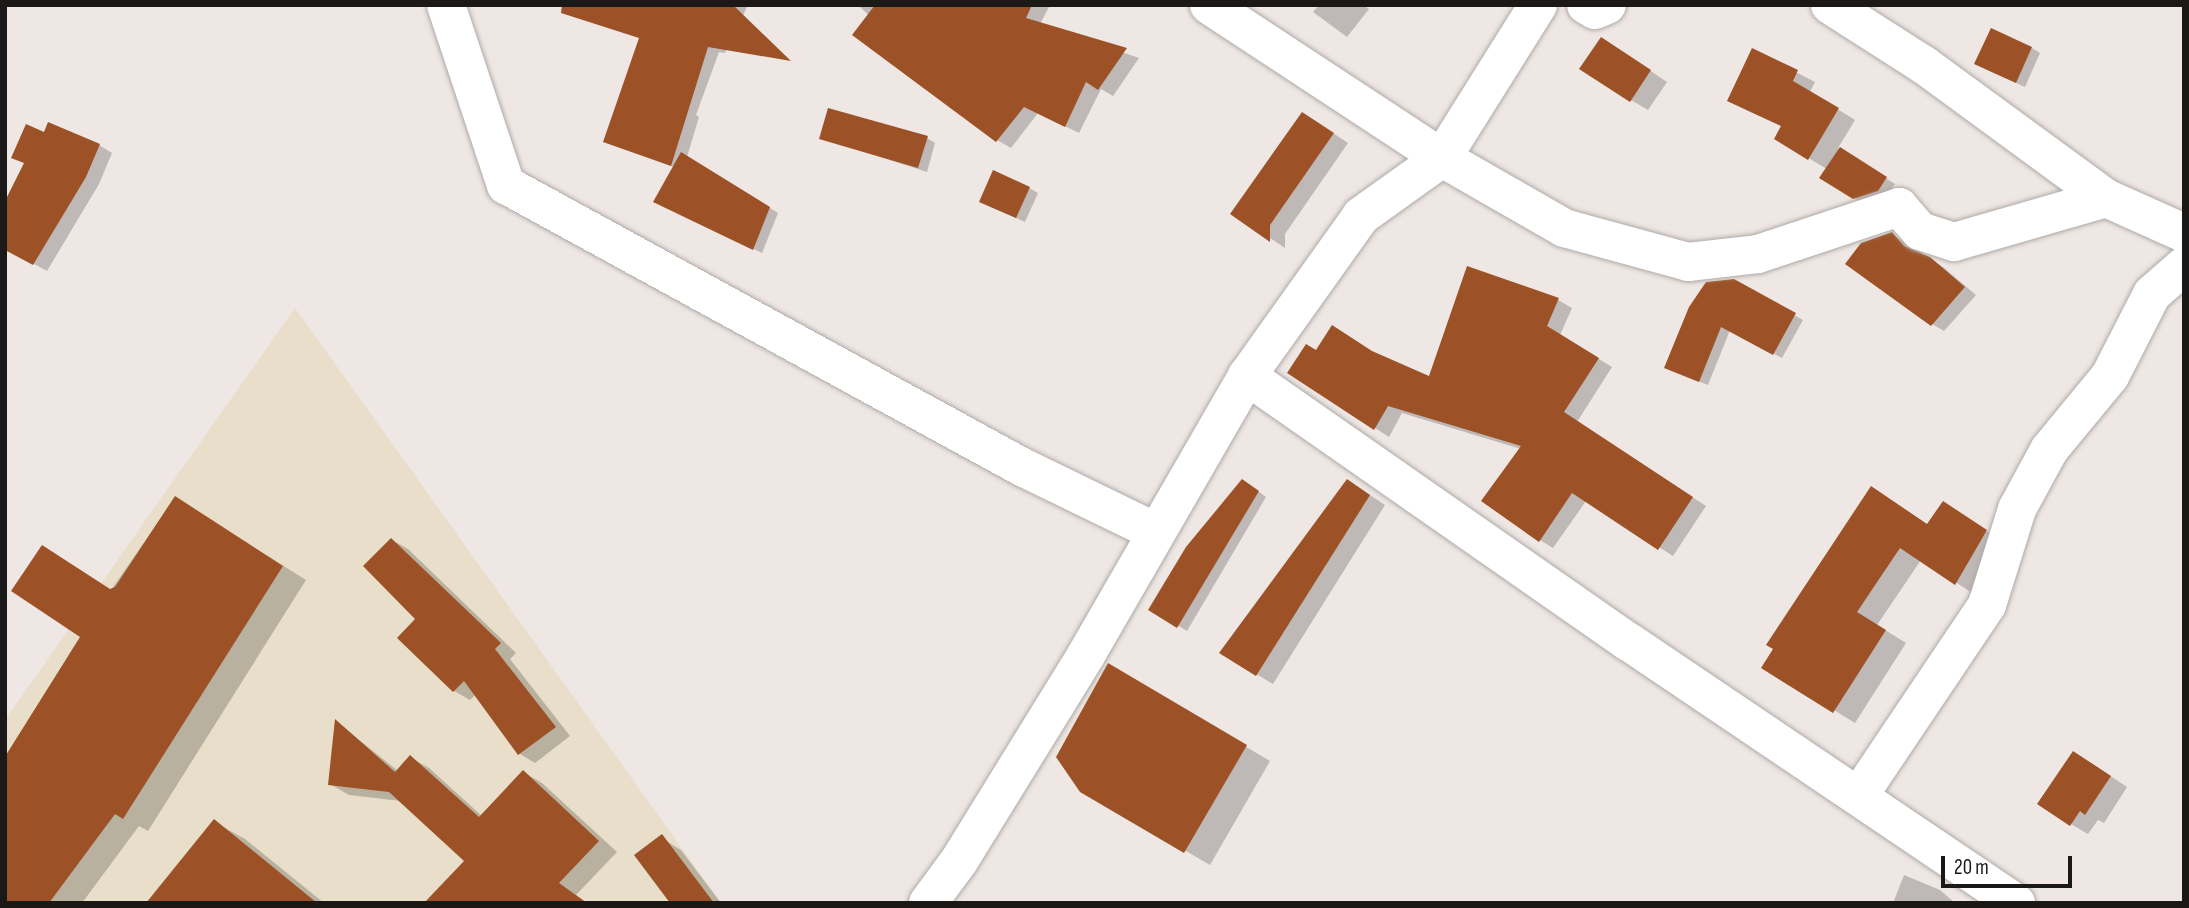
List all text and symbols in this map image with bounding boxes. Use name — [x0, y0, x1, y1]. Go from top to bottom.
scale bar — [1944, 842, 2075, 886]
text: 20 m — [1954, 855, 1989, 880]

